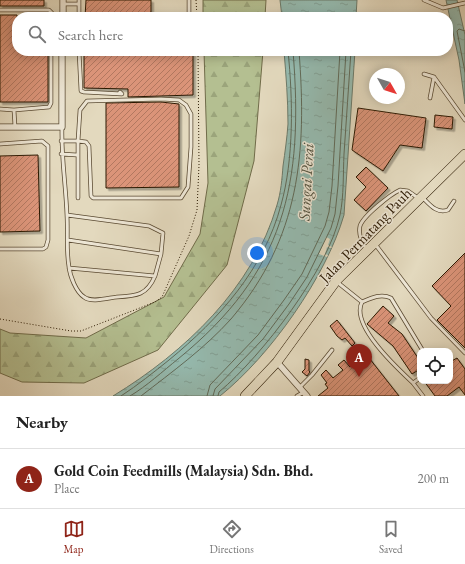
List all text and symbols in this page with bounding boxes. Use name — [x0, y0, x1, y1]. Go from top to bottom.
search box — [12, 12, 453, 56]
icon: search — [26, 23, 48, 45]
text: Search here — [58, 25, 123, 44]
north arrow — [369, 68, 405, 104]
water label: Sungai Perai — [293, 141, 319, 222]
street label: Jalan Permatang Pauh — [313, 183, 415, 288]
your location — [247, 243, 267, 263]
pin: A — [346, 344, 372, 377]
map controls — [417, 348, 453, 384]
button: locate — [417, 348, 453, 384]
text: Nearby — [16, 411, 68, 433]
text: Gold Coin Feedmills (Malaysia) Sdn. Bhd. — [54, 461, 313, 480]
text: A — [24, 470, 34, 487]
text: 200 m — [418, 470, 449, 487]
text: Place — [54, 480, 80, 497]
tab: Map — [63, 518, 85, 556]
tab: Directions — [210, 518, 254, 556]
tab: Saved — [379, 518, 402, 556]

